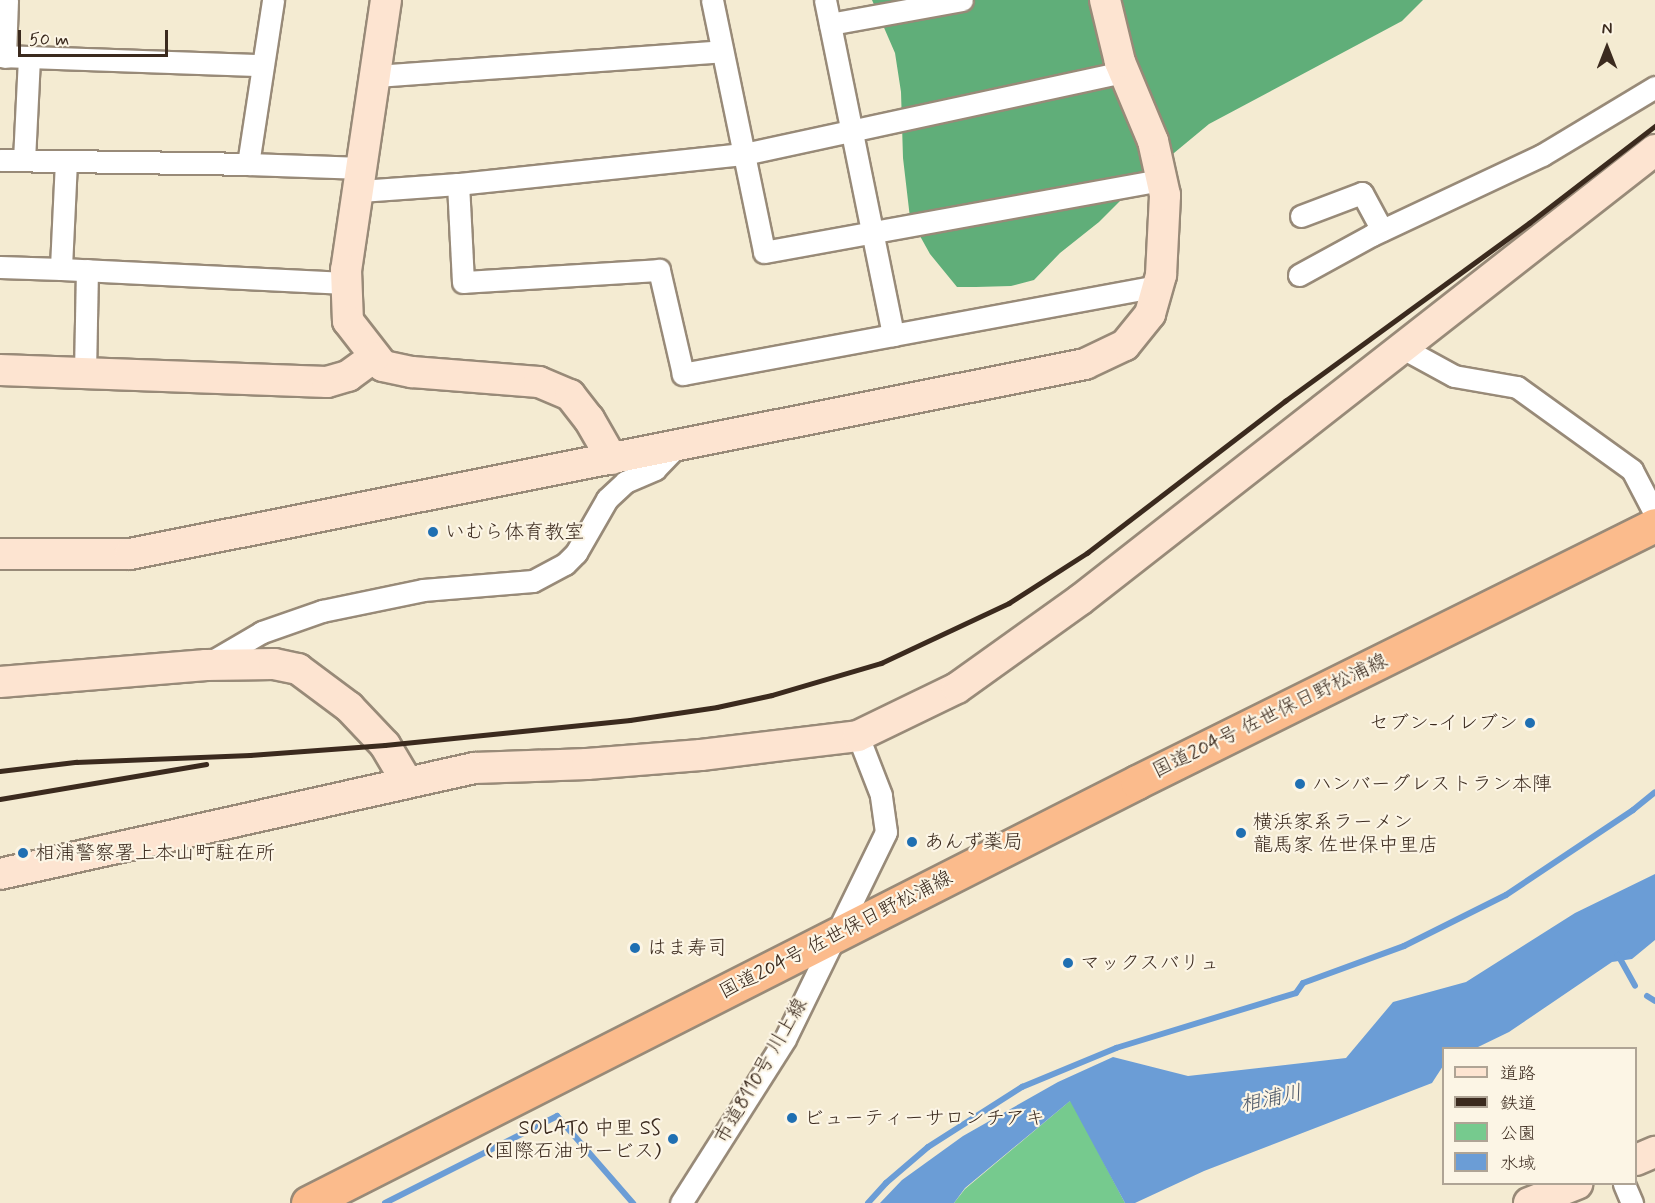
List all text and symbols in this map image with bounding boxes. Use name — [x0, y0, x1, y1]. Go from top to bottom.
scale bar — [21, 18, 171, 56]
north arrow — [1577, 18, 1637, 78]
text: N — [1602, 19, 1612, 40]
text: 50 m — [29, 28, 69, 52]
place label: いむら体育教室 — [445, 520, 585, 544]
marker: いむら体育教室 — [426, 525, 440, 539]
street label: 国道204号 佐世保日野松浦線 — [1149, 649, 1391, 783]
place label: セブン-イレブン — [1369, 711, 1518, 735]
marker: セブン-イレブン — [1523, 716, 1537, 730]
place label: ハンバーグレストラン本陣 — [1312, 772, 1552, 796]
marker: ハンバーグレストラン本陣 — [1293, 777, 1307, 791]
place label: 横浜家系ラーメン 龍馬家 佐世保中里店 — [1253, 810, 1438, 857]
marker: 横浜家系ラーメン 龍馬家 佐世保中里店 — [1234, 826, 1248, 840]
place label: あんず薬局 — [924, 830, 1024, 854]
marker: あんず薬局 — [905, 835, 919, 849]
place label: 相浦警察署上本山町駐在所 — [35, 841, 275, 865]
marker: 相浦警察署上本山町駐在所 — [16, 846, 30, 860]
street label: 国道204号 佐世保日野松浦線 — [715, 866, 957, 1004]
place label: はま寿司 — [647, 936, 727, 960]
marker: はま寿司 — [628, 941, 642, 955]
place label: マックスバリュ — [1080, 951, 1220, 975]
marker: マックスバリュ — [1061, 956, 1075, 970]
street label: 市道8110号 川上線 — [710, 994, 812, 1148]
legend — [1442, 1047, 1637, 1185]
text: 道路 — [1500, 1062, 1536, 1086]
water label: 相浦川 — [1238, 1080, 1304, 1118]
text: 鉄道 — [1500, 1092, 1536, 1116]
place label: ビューティーサロンチアキ — [804, 1106, 1044, 1130]
marker: ビューティーサロンチアキ — [785, 1111, 799, 1125]
place label: SOLATO 中里 SS (国際石油サービス) — [485, 1116, 661, 1163]
text: 公園 — [1500, 1122, 1536, 1146]
marker: SOLATO 中里 SS (国際石油サービス) — [666, 1132, 680, 1146]
text: 水域 — [1500, 1152, 1536, 1176]

